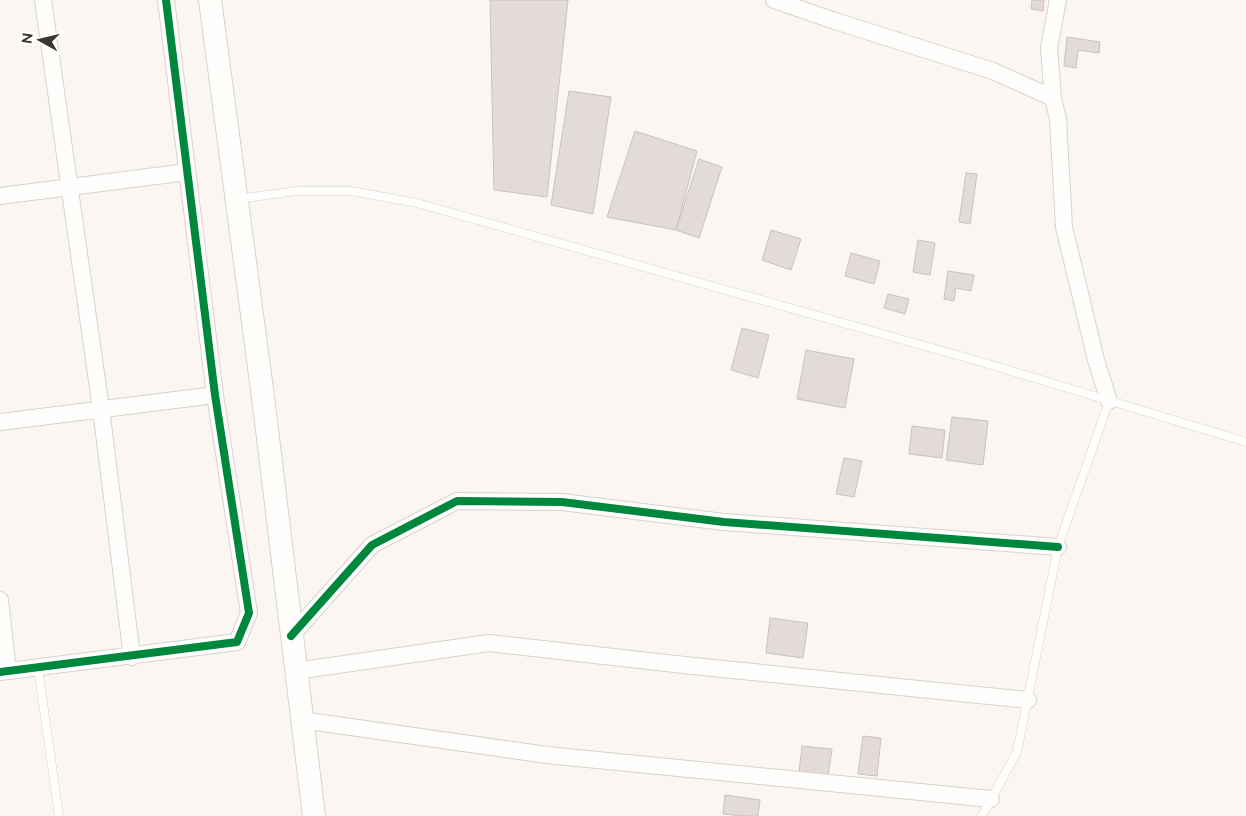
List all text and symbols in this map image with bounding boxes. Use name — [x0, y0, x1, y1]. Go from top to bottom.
north arrow — [15, 15, 65, 65]
text: N — [18, 32, 36, 45]

